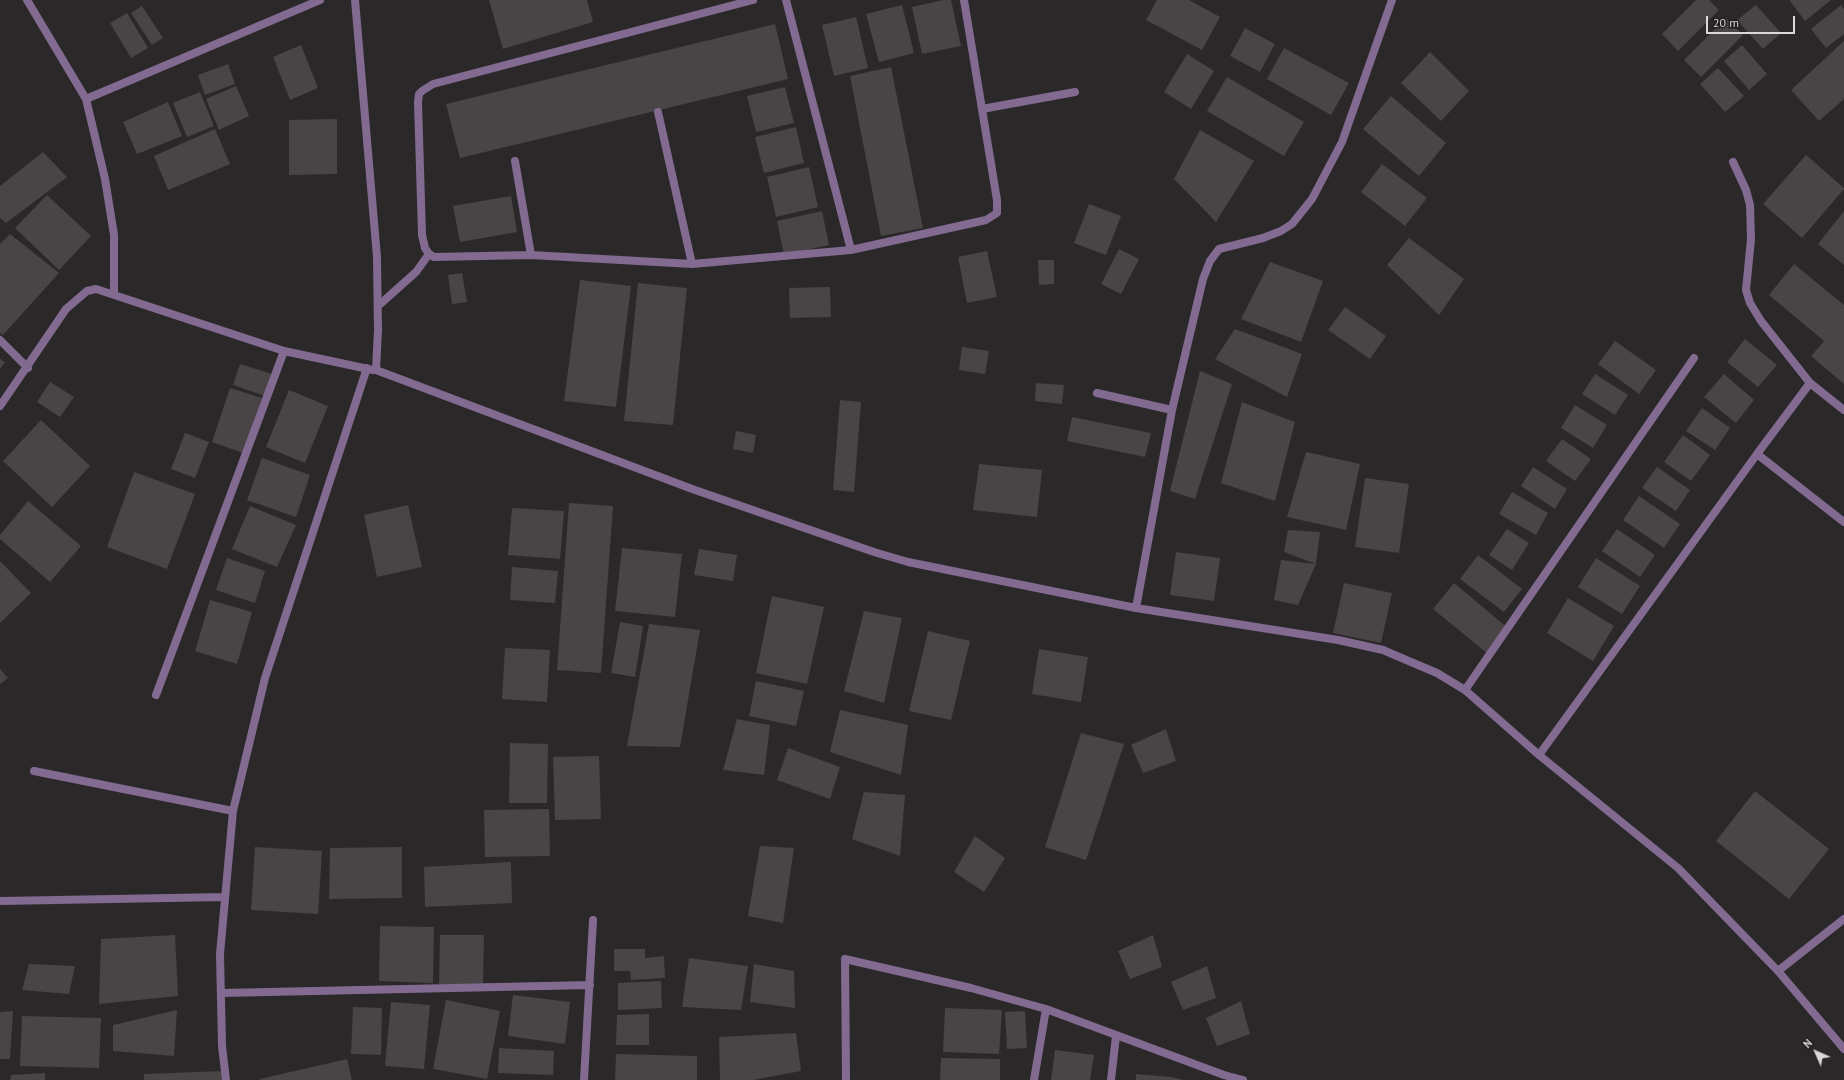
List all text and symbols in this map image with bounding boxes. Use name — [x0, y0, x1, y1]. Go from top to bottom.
scale bar — [1708, 8, 1797, 34]
text: 20 m — [1713, 15, 1739, 30]
north arrow — [1796, 1032, 1836, 1072]
text: N — [1800, 1036, 1815, 1051]

